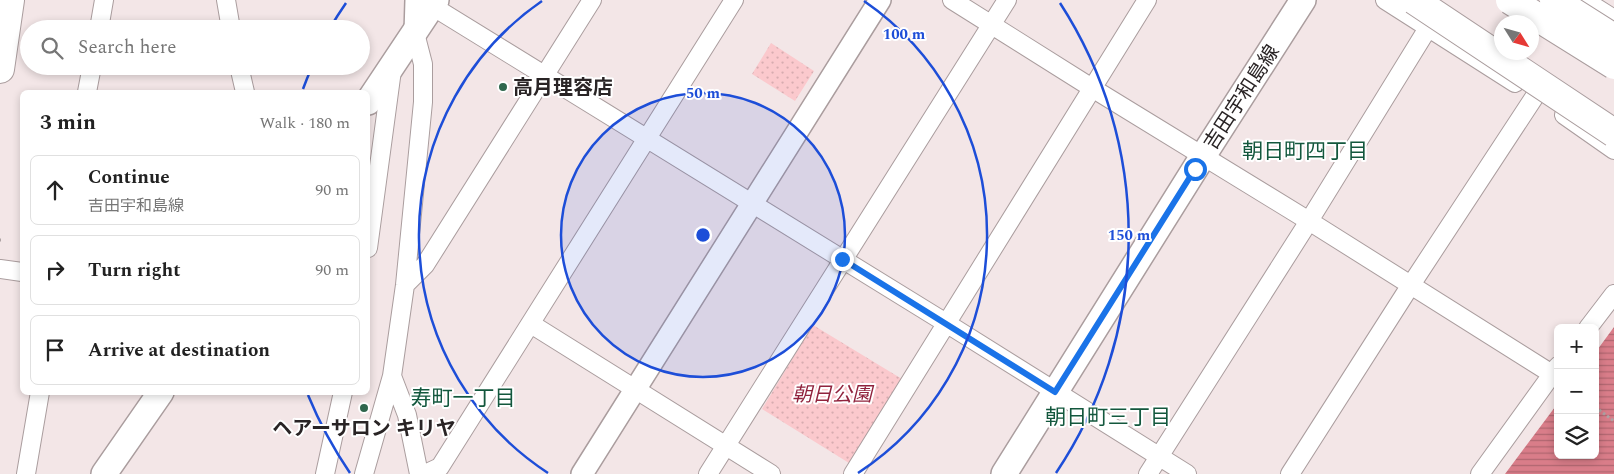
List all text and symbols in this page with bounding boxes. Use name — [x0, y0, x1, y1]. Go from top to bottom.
north arrow — [1494, 15, 1539, 60]
search box — [20, 20, 370, 75]
text: 100 m — [883, 23, 926, 46]
text: Search here — [78, 33, 177, 62]
icon: search — [38, 34, 66, 62]
street label: 吉田宇和島線 — [1197, 39, 1287, 156]
place label: 高月理容店 — [513, 73, 613, 103]
marker: 高月理容店 — [497, 81, 509, 93]
text: 50 m — [686, 82, 721, 105]
text: 3 min — [40, 107, 96, 139]
text: Walk · 180 m — [259, 111, 350, 135]
district label: 朝日町四丁目 — [1242, 136, 1368, 168]
route start — [1184, 158, 1207, 181]
text: Continue — [88, 163, 170, 192]
icon: ahead — [41, 176, 69, 204]
text: 90 m — [315, 178, 349, 202]
text: 吉田宇和島線 — [88, 194, 184, 218]
text: 150 m — [1108, 224, 1151, 247]
centre of rings — [694, 226, 712, 244]
route end — [831, 248, 854, 271]
icon: right — [41, 256, 69, 284]
text: Turn right — [88, 256, 181, 285]
text: 90 m — [315, 258, 349, 282]
map controls — [1554, 324, 1599, 459]
button: + — [1554, 324, 1599, 369]
icon: arrive — [41, 336, 69, 364]
text: Arrive at destination — [88, 336, 270, 365]
button: − — [1554, 369, 1599, 414]
park label: 朝日公園 — [792, 380, 875, 410]
district label: 寿町一丁目 — [411, 383, 516, 415]
marker: ヘアーサロン キリヤ — [358, 402, 370, 414]
district label: 朝日町三丁目 — [1045, 402, 1171, 434]
place label: ヘアーサロン キリヤ — [272, 414, 456, 444]
button: layers — [1554, 414, 1599, 459]

